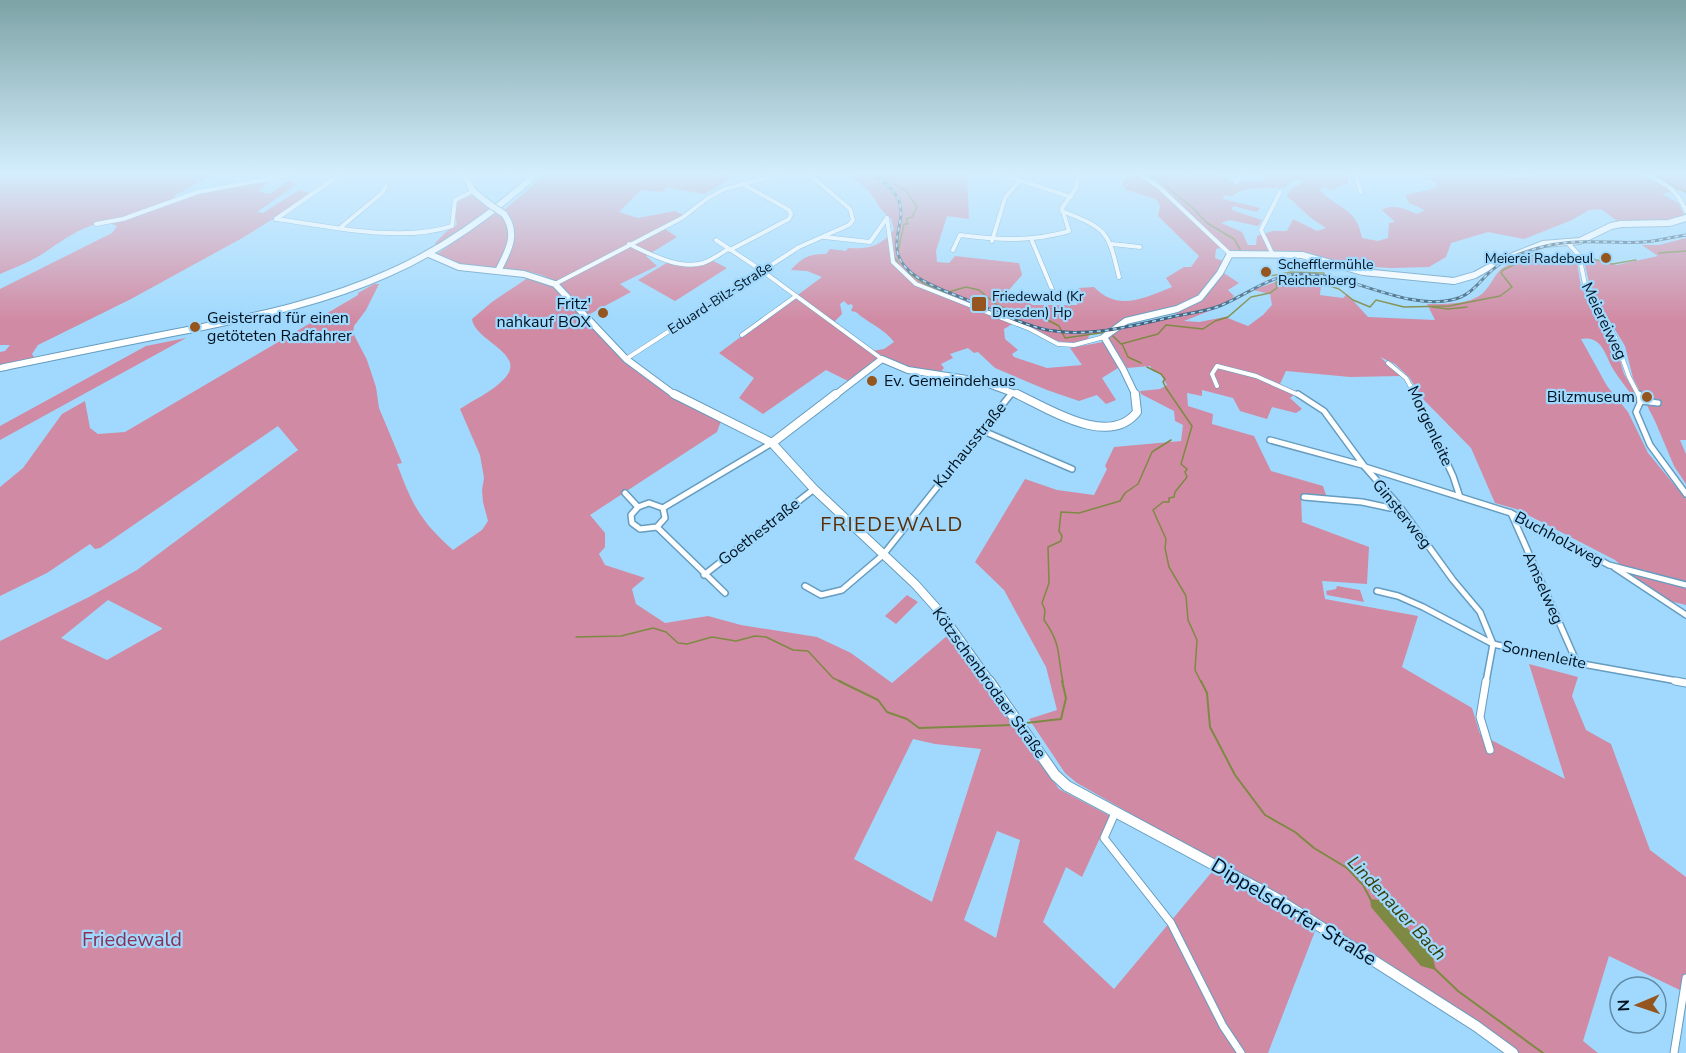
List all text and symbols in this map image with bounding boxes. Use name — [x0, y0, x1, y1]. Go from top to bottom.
place label: Meierei Radebeul — [1485, 249, 1595, 268]
marker: Meierei Radebeul — [1599, 251, 1613, 265]
place label: Schefflermühle Reichenberg — [1278, 255, 1373, 290]
street label: Eduard-Bilz-Straße — [664, 257, 776, 339]
marker: Schefflermühle Reichenberg — [1259, 265, 1273, 279]
street label: Meiereiweg — [1576, 279, 1632, 363]
place label: Friedewald (Kr Dresden) Hp — [992, 287, 1084, 322]
place label: Fritz' nahkauf BOX — [496, 293, 592, 333]
marker: Friedewald (Kr Dresden) Hp — [970, 295, 988, 313]
marker: Fritz' nahkauf BOX — [596, 306, 610, 320]
place label: Geisterrad für einen getöteten Radfahrer — [207, 307, 352, 347]
marker: Geisterrad für einen getöteten Radfahrer — [188, 320, 202, 334]
place label: Ev. Gemeindehaus — [884, 370, 1016, 392]
marker: Ev. Gemeindehaus — [865, 374, 879, 388]
street label: Morgenleite — [1402, 382, 1458, 470]
place label: Bilzmuseum — [1547, 386, 1635, 408]
marker: Bilzmuseum — [1640, 390, 1654, 404]
street label: Kurhausstraße — [929, 397, 1011, 493]
street label: Ginsterweg — [1367, 475, 1437, 553]
street label: Goethestraße — [714, 493, 804, 571]
street label: Buchholzweg — [1511, 506, 1607, 572]
district label: FRIEDEWALD — [820, 511, 964, 538]
street label: Amselweg — [1517, 548, 1569, 628]
street label: Kötzschenbrodaer Straße — [927, 603, 1051, 763]
street label: Sonnenleite — [1500, 635, 1588, 675]
water label: Lindenauer Bach — [1342, 850, 1452, 966]
street label: Dippelsdorfer Straße — [1206, 852, 1382, 972]
park label: Friedewald — [82, 926, 182, 953]
north arrow — [1608, 975, 1668, 1035]
text: N — [1613, 999, 1635, 1012]

